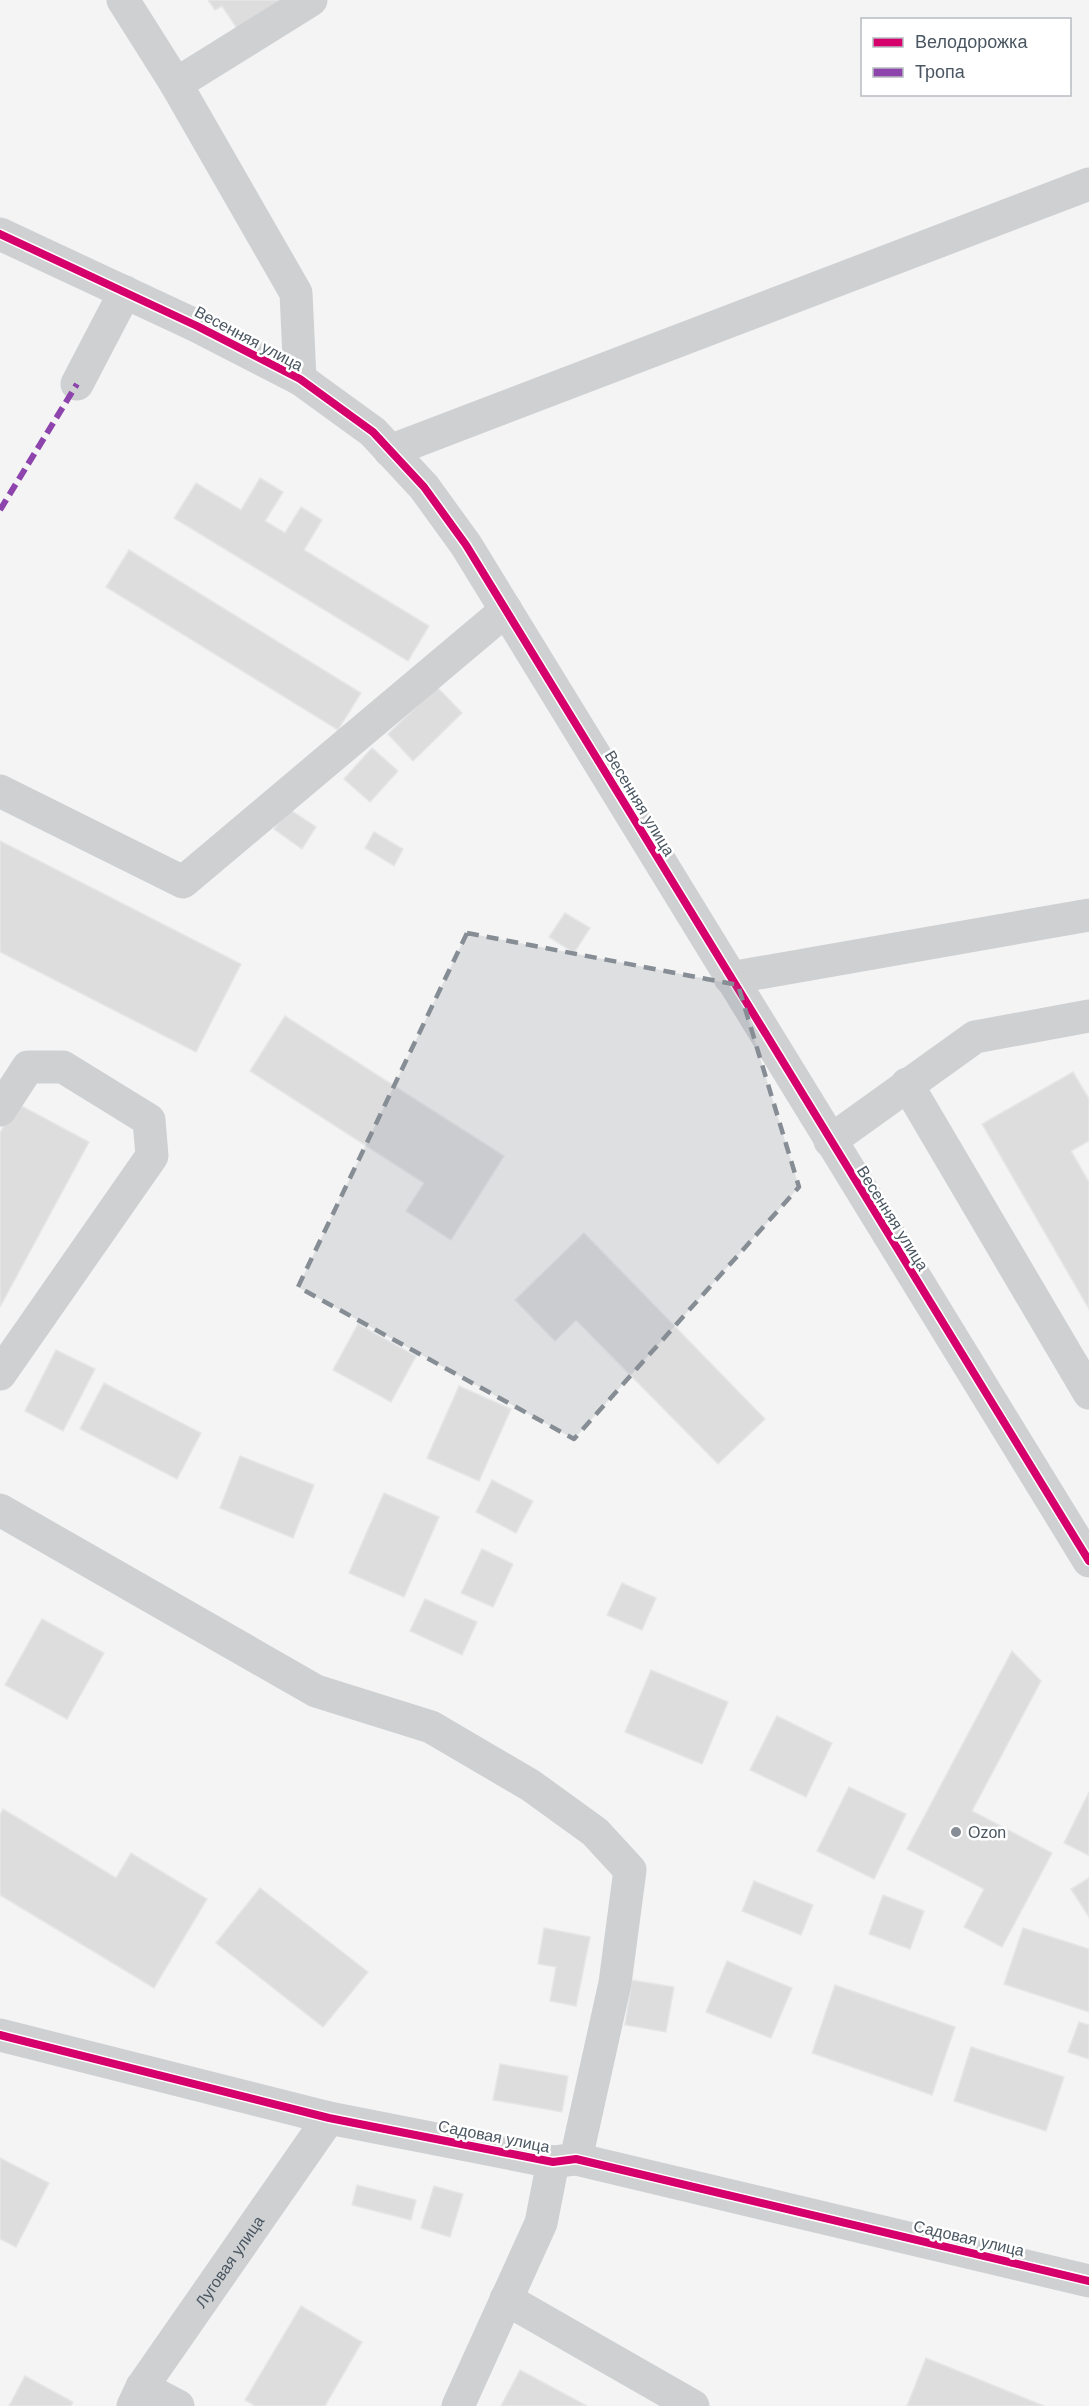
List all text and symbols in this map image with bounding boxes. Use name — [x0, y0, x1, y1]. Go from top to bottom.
legend — [861, 18, 1071, 96]
text: Велодорожка — [915, 32, 1028, 52]
text: Тропа — [915, 62, 966, 82]
street label: Весенняя улица — [192, 303, 306, 374]
street label: Весенняя улица — [601, 747, 678, 859]
street label: Весенняя улица — [854, 1163, 932, 1274]
place label: Ozon — [968, 1824, 1006, 1841]
marker: Ozon — [949, 1825, 963, 1839]
street label: Садовая улица — [437, 2117, 551, 2156]
street label: Луговая улица — [192, 2213, 267, 2311]
street label: Садовая улица — [912, 2217, 1026, 2260]

